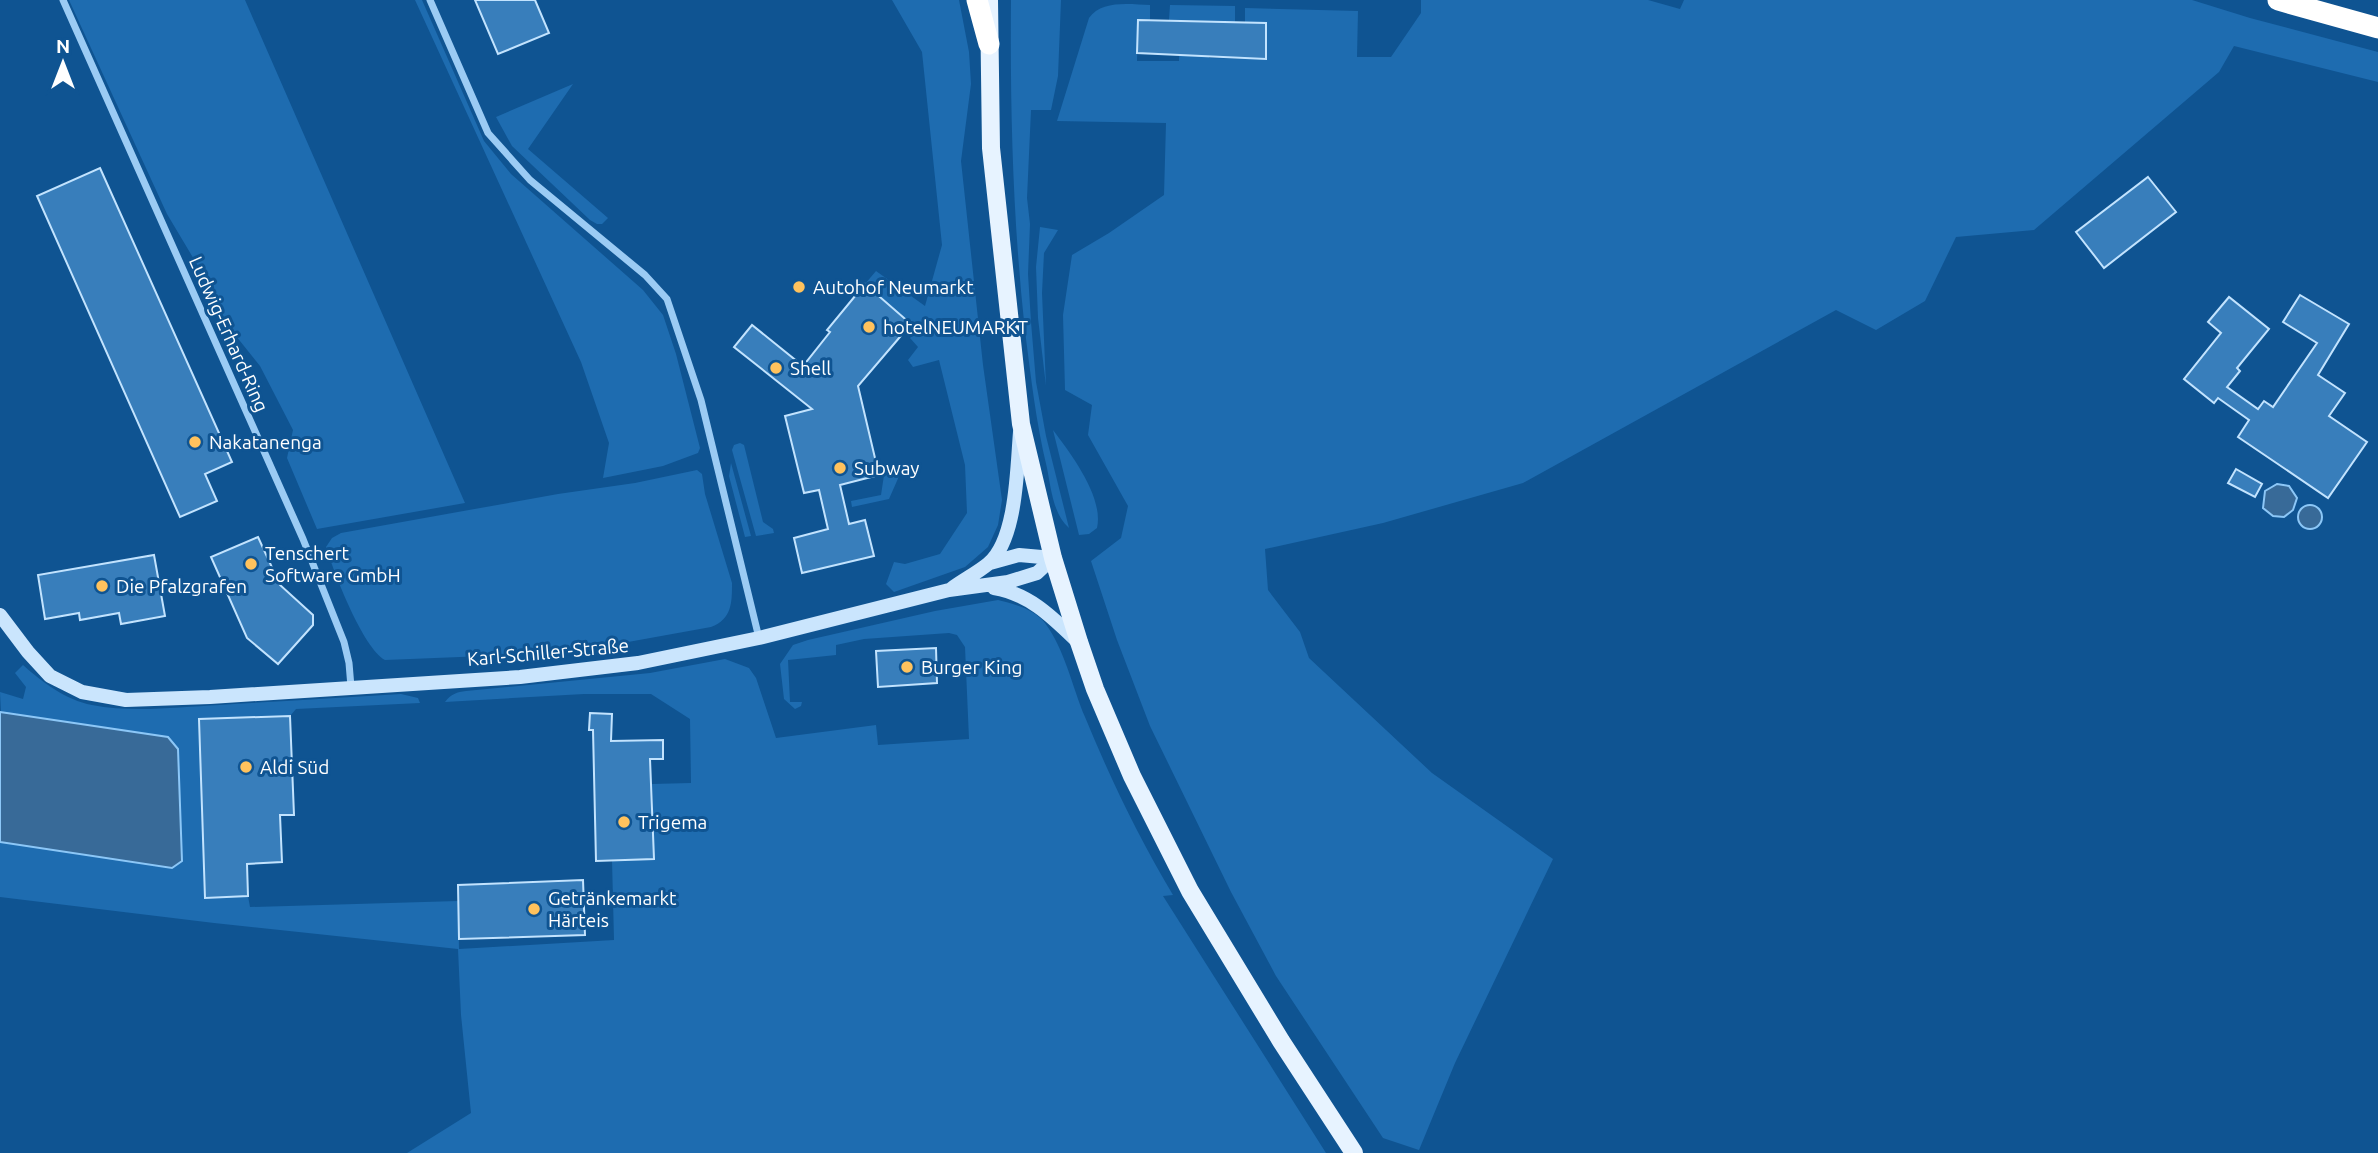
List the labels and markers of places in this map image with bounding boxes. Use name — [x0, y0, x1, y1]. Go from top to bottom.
place label: Autohof Neumarkt — [813, 276, 974, 298]
marker: Autohof Neumarkt — [791, 279, 807, 295]
place label: hotelNEUMARKT — [883, 316, 1029, 338]
marker: hotelNEUMARKT — [861, 319, 877, 335]
place label: Shell — [790, 357, 831, 379]
marker: Shell — [768, 360, 784, 376]
place label: Nakatanenga — [209, 431, 322, 453]
marker: Nakatanenga — [187, 434, 203, 450]
place label: Subway — [854, 457, 920, 479]
marker: Subway — [832, 460, 848, 476]
place label: Tenschert Software GmbH — [265, 542, 401, 586]
marker: Tenschert Software GmbH — [243, 556, 259, 572]
place label: Die Pfalzgrafen — [116, 575, 247, 597]
marker: Die Pfalzgrafen — [94, 578, 110, 594]
place label: Burger King — [921, 656, 1022, 678]
marker: Burger King — [899, 659, 915, 675]
place label: Aldi Süd — [260, 756, 329, 778]
marker: Aldi Süd — [238, 759, 254, 775]
place label: Trigema — [638, 811, 707, 833]
marker: Trigema — [616, 814, 632, 830]
place label: Getränkemarkt Härteis — [548, 887, 677, 931]
marker: Getränkemarkt Härteis — [526, 901, 542, 917]

